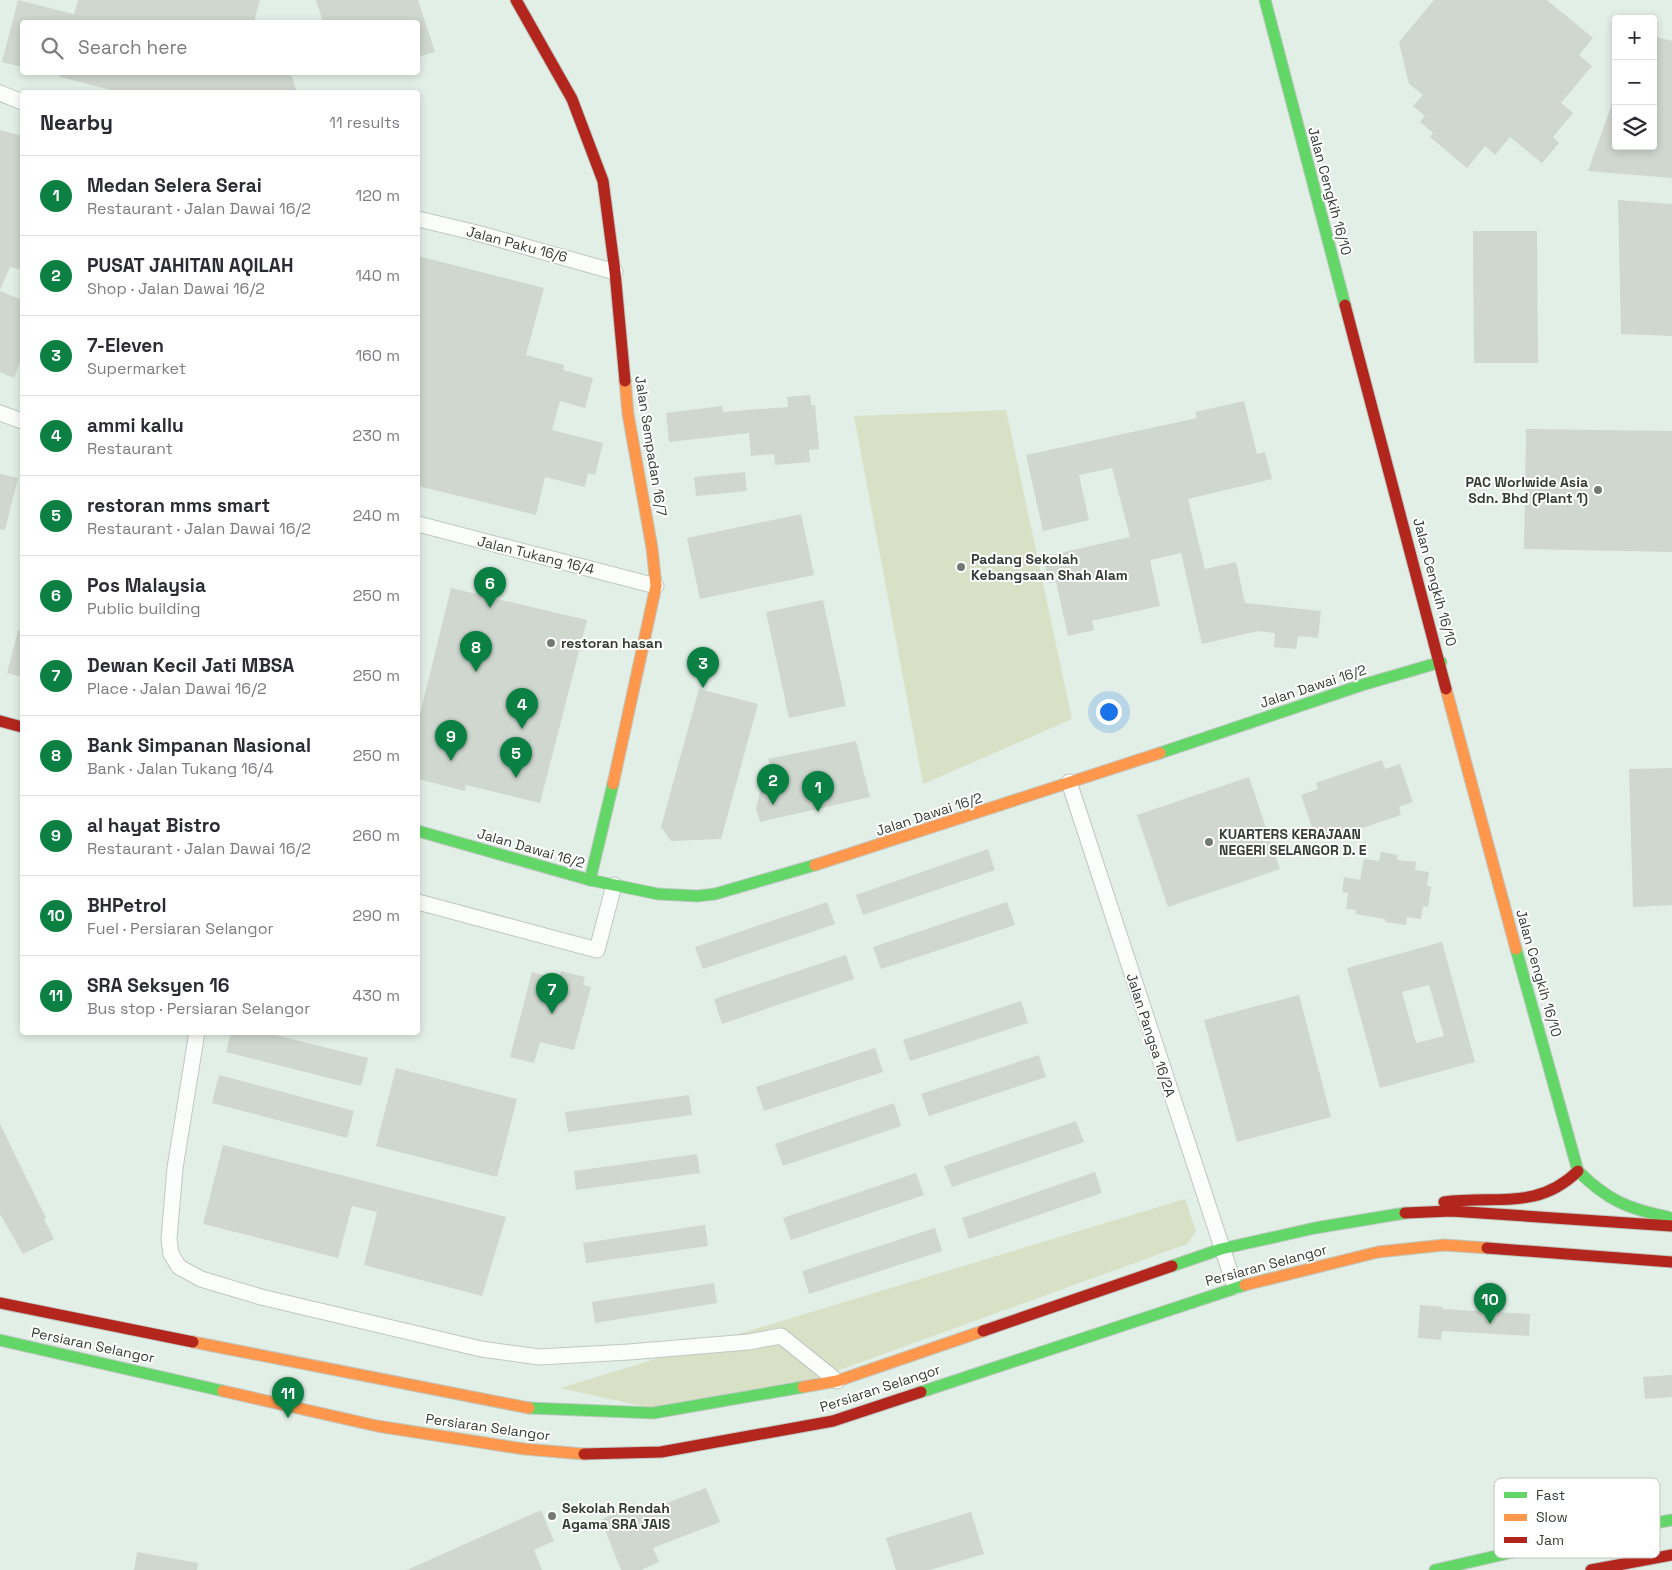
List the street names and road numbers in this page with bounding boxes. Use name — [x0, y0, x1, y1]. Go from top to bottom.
street label: Jalan Cengkih 16/10 — [1304, 125, 1356, 257]
street label: Jalan Paku 16/6 — [465, 222, 569, 266]
street label: Jalan Sempadan 16/7 — [631, 374, 671, 518]
street label: Jalan Cengkih 16/10 — [1409, 516, 1461, 648]
street label: Jalan Tukang 16/4 — [476, 532, 597, 578]
street label: Jalan Dawai 16/2 — [1257, 660, 1369, 712]
street label: Jalan Dawai 16/2 — [873, 788, 985, 840]
street label: Jalan Dawai 16/2 — [475, 824, 587, 872]
street label: Jalan Cengkih 16/10 — [1512, 907, 1566, 1039]
street label: Jalan Pangsa 16/2A — [1122, 971, 1180, 1099]
street label: Persiaran Selangor — [1203, 1240, 1329, 1290]
street label: Persiaran Selangor — [30, 1323, 156, 1367]
street label: Persiaran Selangor — [817, 1360, 943, 1416]
street label: Persiaran Selangor — [425, 1409, 551, 1445]

